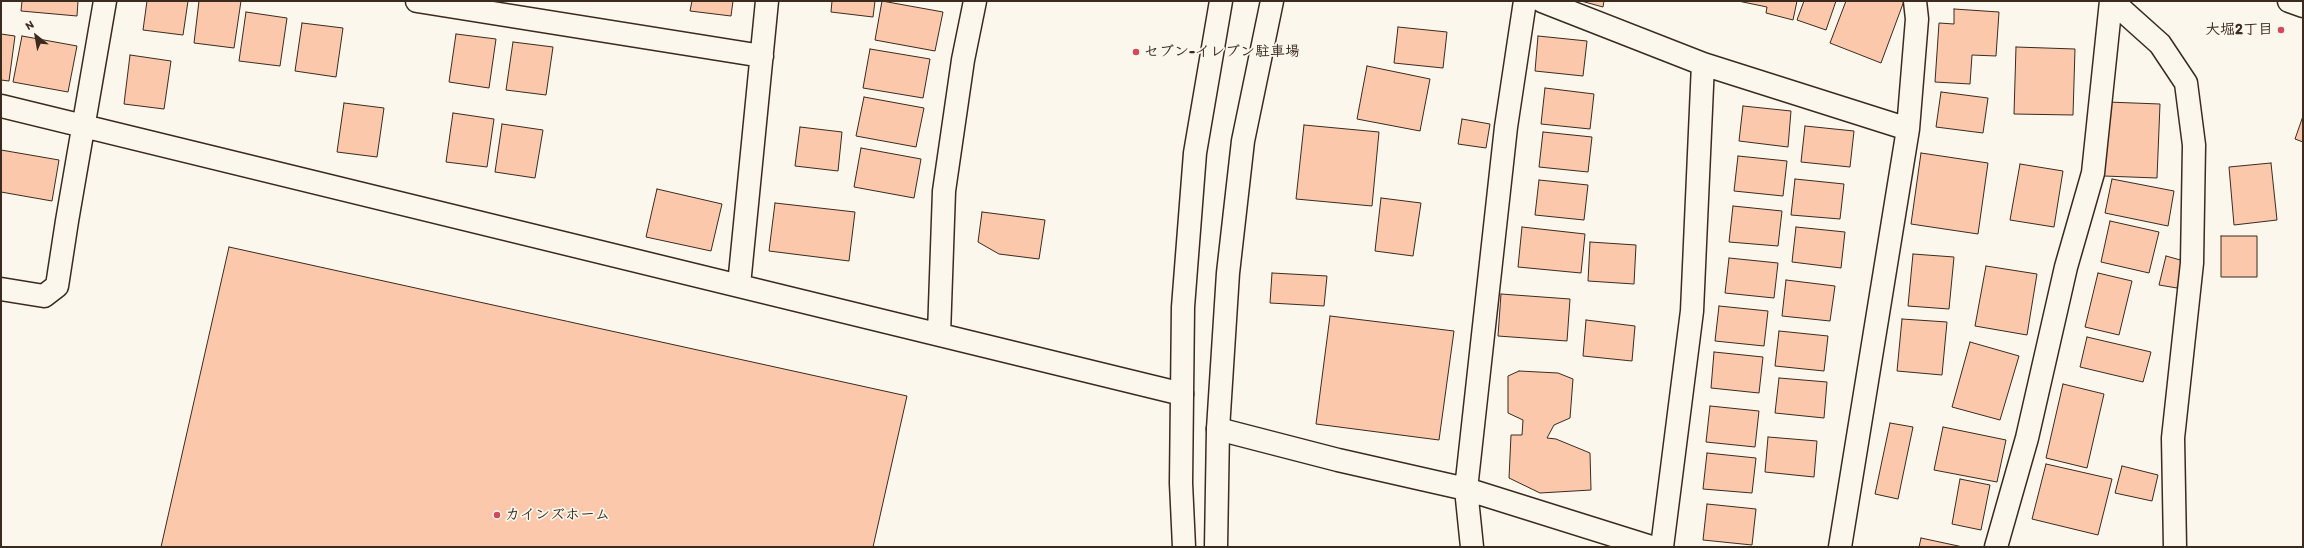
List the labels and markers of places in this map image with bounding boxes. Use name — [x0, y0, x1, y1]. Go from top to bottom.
place label: 大堀2丁目 — [2205, 21, 2273, 39]
marker: 大堀2丁目 — [2276, 25, 2286, 35]
place label: セブン-イレブン駐車場 — [1144, 43, 1300, 61]
marker: セブン-イレブン駐車場 — [1131, 47, 1141, 57]
place label: カインズホーム — [505, 506, 610, 524]
marker: カインズホーム — [492, 510, 502, 520]

